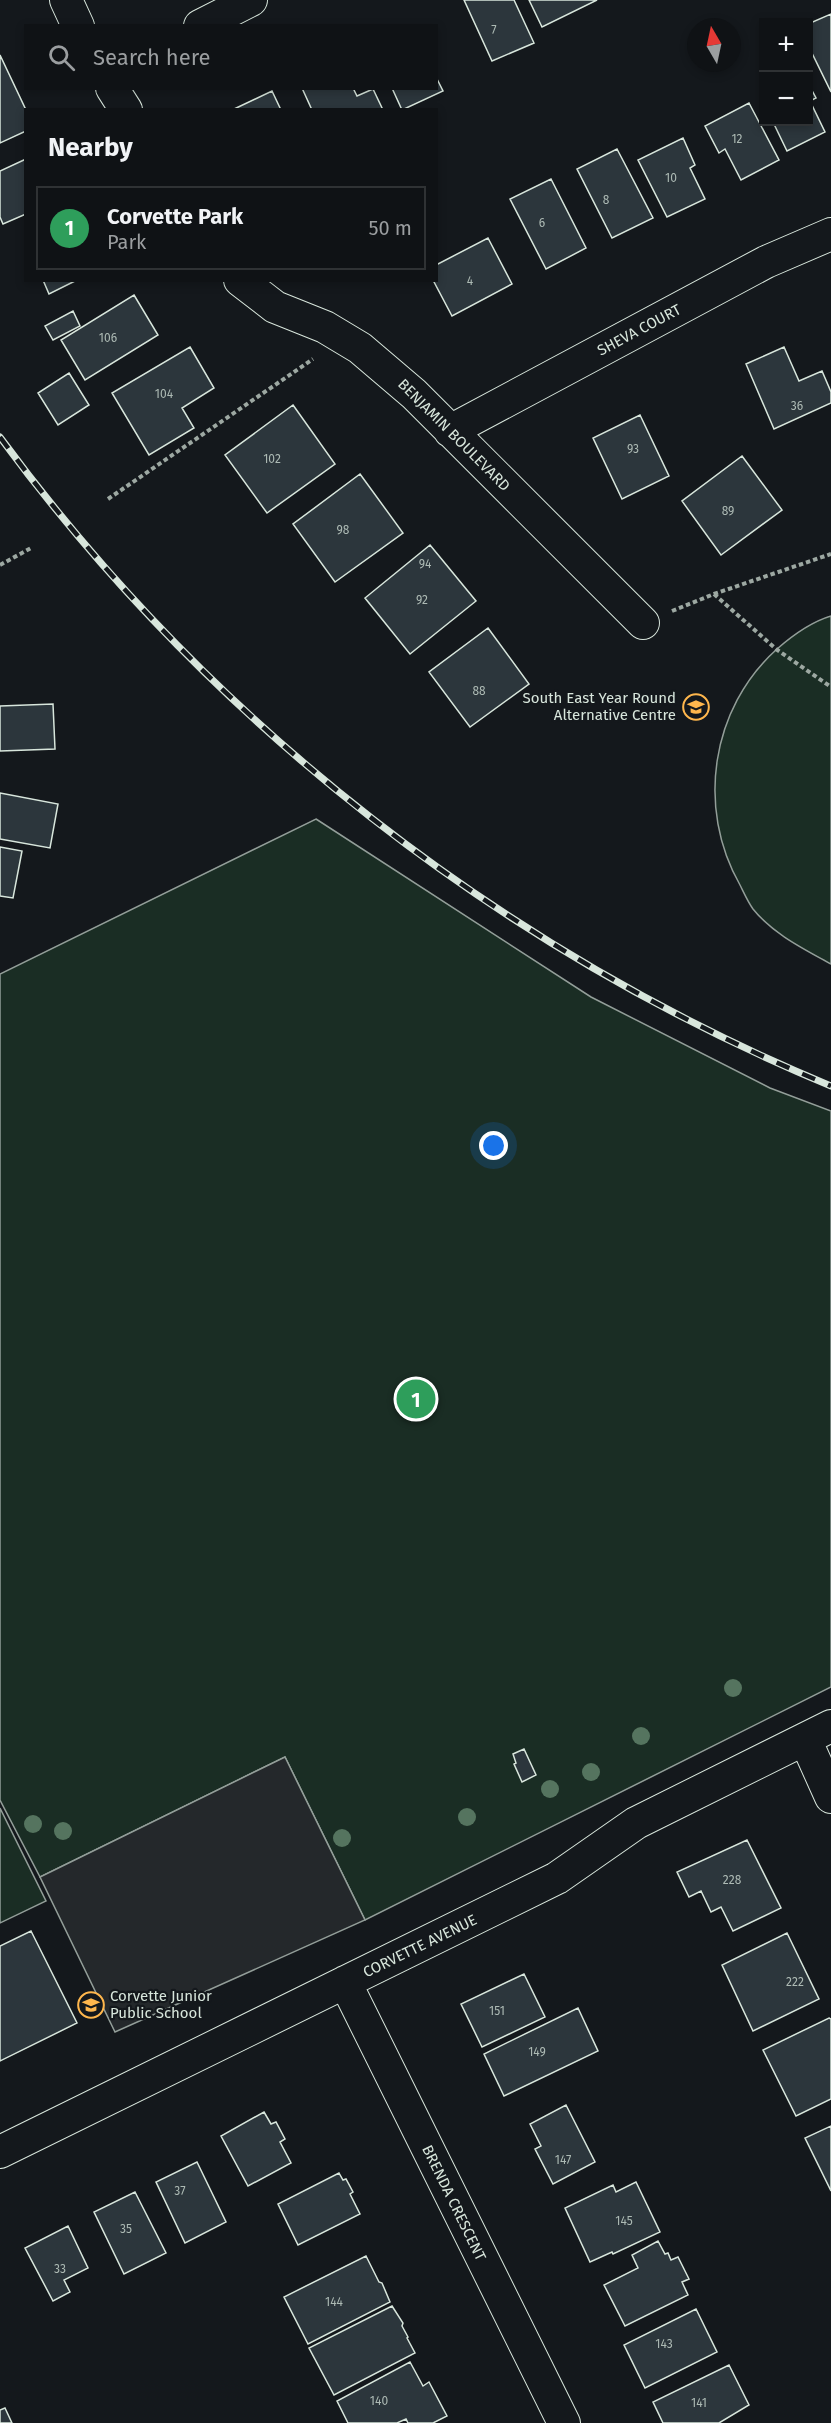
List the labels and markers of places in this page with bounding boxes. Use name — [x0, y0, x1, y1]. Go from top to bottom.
place label: South East Year Round Alternative Centre — [522, 689, 676, 724]
school or university icon: South East Year Round Alternative Centre — [681, 692, 711, 722]
pin: 1 — [396, 1376, 436, 1422]
place label: Corvette Junior Public School — [110, 1987, 212, 2022]
school or university icon: Corvette Junior Public School — [76, 1990, 106, 2020]

